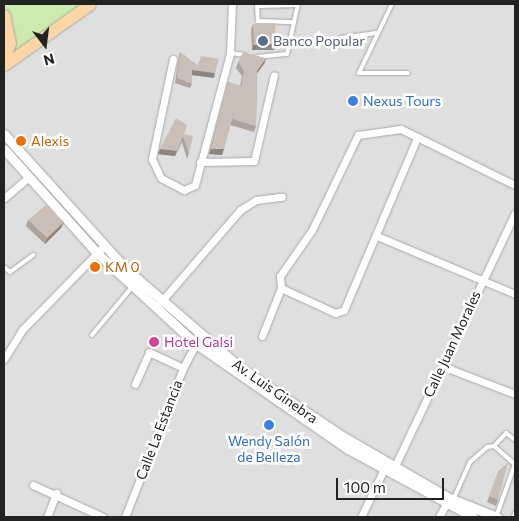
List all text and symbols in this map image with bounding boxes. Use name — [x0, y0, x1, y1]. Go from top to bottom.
north arrow — [20, 20, 70, 70]
place label: Banco Popular — [273, 33, 365, 49]
marker: Banco Popular — [257, 35, 269, 47]
text: N — [42, 50, 56, 70]
place label: Nexus Tours — [363, 93, 441, 109]
marker: Nexus Tours — [347, 95, 359, 107]
place label: Alexis — [31, 133, 69, 149]
marker: Alexis — [15, 135, 27, 147]
place label: KM 0 — [105, 259, 140, 275]
marker: KM 0 — [89, 261, 101, 273]
street label: Calle Juan Morales — [420, 288, 484, 400]
place label: Hotel Galsi — [164, 334, 233, 350]
marker: Hotel Galsi — [148, 336, 160, 348]
street label: Av. Luis Ginebra — [229, 355, 321, 427]
street label: Calle La Estancia — [132, 378, 186, 482]
marker: Wendy Salón de Belleza — [263, 419, 275, 431]
place label: Wendy Salón de Belleza — [228, 433, 310, 466]
scale bar — [339, 468, 446, 500]
text: 100 m — [344, 478, 386, 496]

